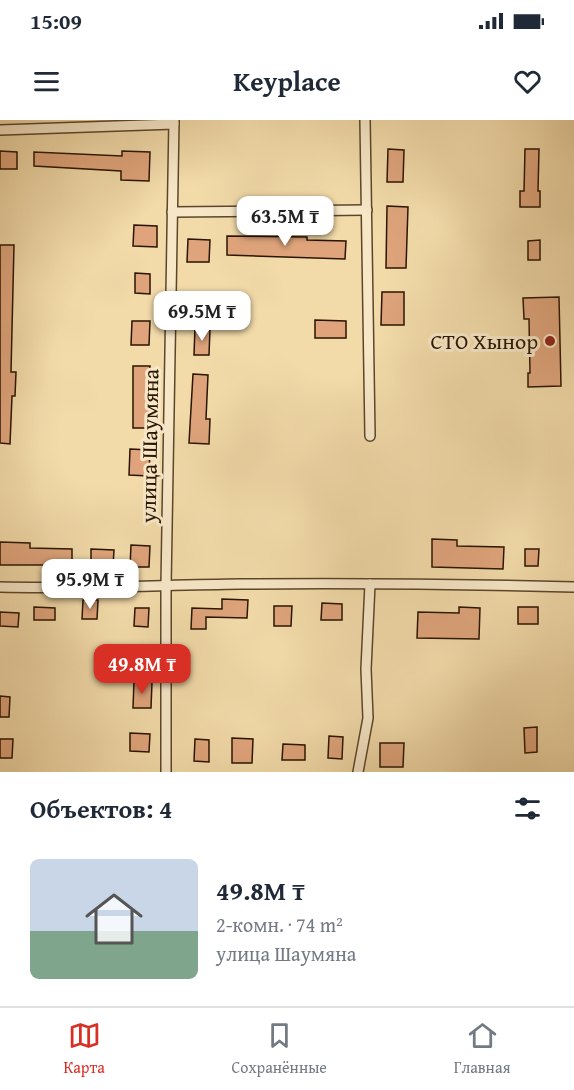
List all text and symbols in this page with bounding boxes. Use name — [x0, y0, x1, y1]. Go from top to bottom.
text: 15:09 — [30, 5, 82, 37]
text: Keyplace — [233, 61, 341, 101]
icon: menu — [30, 65, 63, 98]
icon: heart — [511, 65, 544, 98]
pin: 63.5M ₸ — [230, 196, 340, 247]
text: 63.5M ₸ — [251, 201, 319, 230]
pin: 69.5M ₸ — [147, 291, 257, 342]
text: 69.5M ₸ — [168, 296, 236, 325]
place label: СТО Хынор — [431, 325, 538, 357]
marker: СТО Хынор — [543, 334, 557, 348]
street label: улица Шаумяна — [132, 368, 166, 524]
pin: 95.9M ₸ — [35, 559, 145, 610]
text: 95.9M ₸ — [56, 564, 124, 593]
pin: 49.8M ₸ — [87, 644, 197, 695]
text: 49.8M ₸ — [108, 649, 176, 678]
text: Объектов: 4 — [30, 789, 173, 828]
icon: filters — [511, 792, 544, 825]
text: 49.8M ₸ — [216, 871, 305, 910]
icon: home — [78, 883, 150, 955]
text: 2-комн. · 74 m² — [216, 910, 343, 939]
text: улица Шаумяна — [216, 939, 356, 968]
tab: Карта — [63, 1019, 105, 1079]
tab: Сохранённые — [232, 1019, 327, 1079]
tab: Главная — [454, 1019, 511, 1079]

